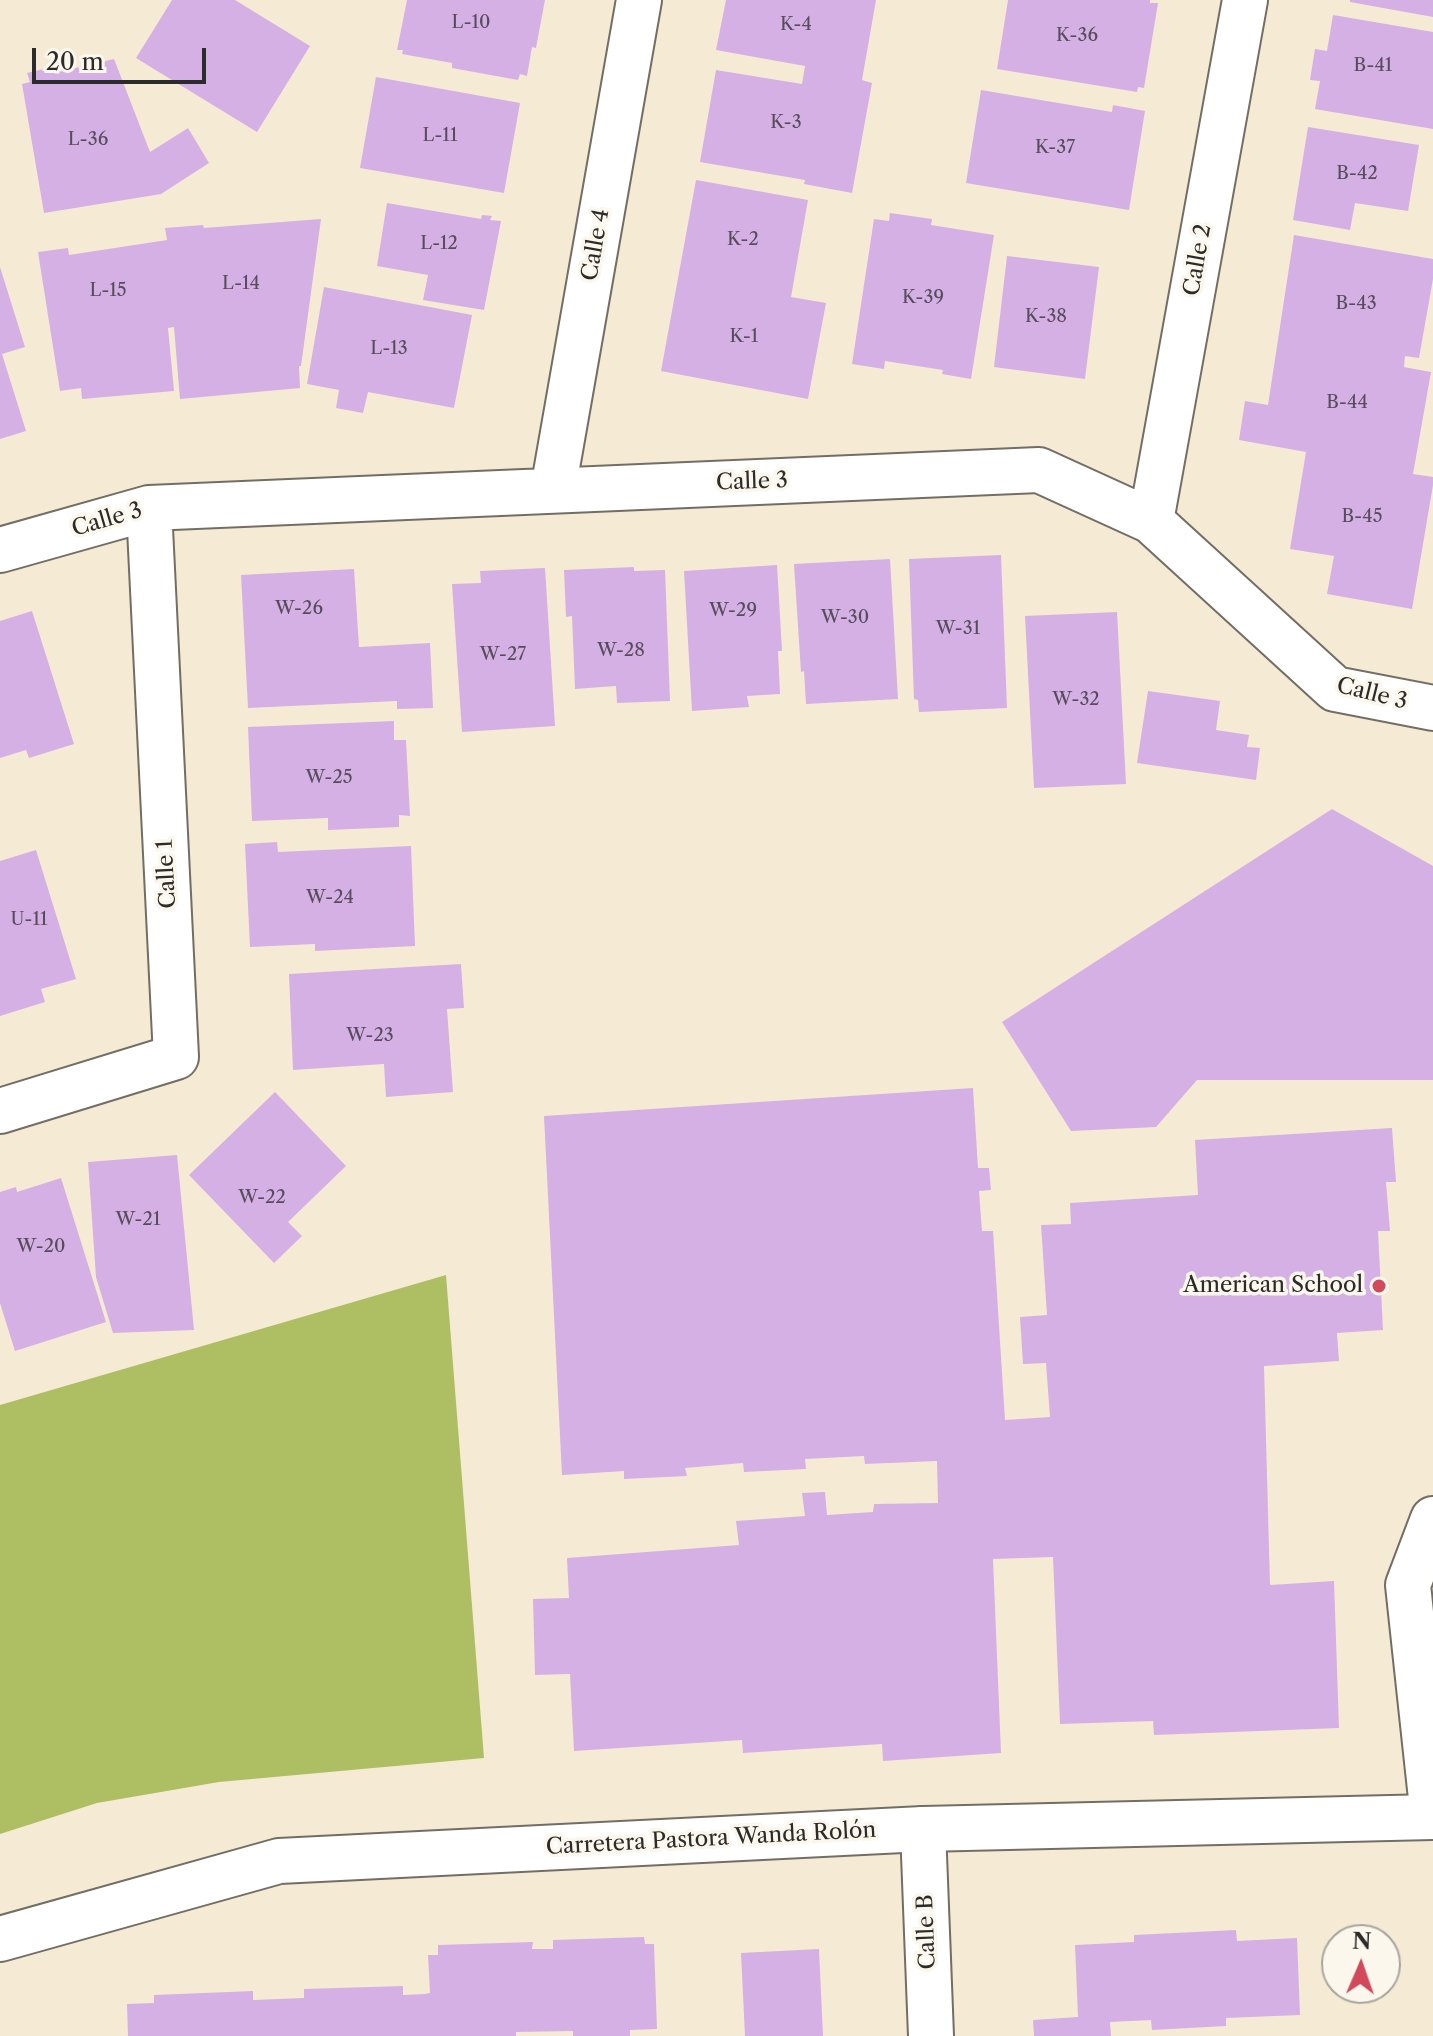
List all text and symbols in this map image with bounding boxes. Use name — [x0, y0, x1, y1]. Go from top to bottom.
house number: L-10 — [452, 12, 490, 34]
house number: K-4 — [780, 14, 812, 36]
house number: K-36 — [1056, 25, 1098, 47]
scale bar — [36, 32, 210, 82]
text: 20 m — [46, 47, 104, 76]
house number: B-41 — [1354, 55, 1392, 77]
house number: K-3 — [770, 112, 802, 134]
house number: L-11 — [423, 125, 457, 147]
house number: L-36 — [68, 129, 108, 151]
house number: K-37 — [1035, 137, 1075, 159]
house number: B-42 — [1336, 163, 1378, 185]
street label: Calle 4 — [577, 207, 615, 283]
street label: Calle 2 — [1179, 222, 1217, 298]
house number: K-2 — [727, 229, 759, 251]
house number: L-12 — [420, 233, 458, 255]
house number: L-14 — [222, 273, 260, 295]
house number: L-15 — [89, 280, 127, 302]
house number: K-39 — [902, 287, 944, 309]
house number: B-43 — [1335, 293, 1377, 315]
house number: K-38 — [1025, 306, 1067, 328]
house number: K-1 — [730, 326, 758, 348]
house number: L-13 — [370, 338, 408, 360]
house number: B-44 — [1326, 392, 1368, 414]
street label: Calle 3 — [716, 468, 788, 496]
street label: Calle 3 — [69, 497, 145, 543]
house number: B-45 — [1342, 506, 1382, 528]
house number: W-26 — [275, 598, 323, 620]
house number: W-29 — [709, 600, 757, 622]
house number: W-30 — [821, 607, 869, 629]
house number: W-31 — [936, 618, 980, 640]
house number: W-28 — [597, 640, 645, 662]
house number: W-27 — [480, 644, 526, 666]
street label: Calle 3 — [1334, 672, 1410, 716]
house number: W-32 — [1052, 689, 1100, 711]
house number: W-25 — [305, 767, 353, 789]
street label: Calle 1 — [152, 839, 182, 909]
house number: W-24 — [306, 887, 354, 909]
house number: U-11 — [10, 909, 48, 931]
house number: W-23 — [346, 1025, 394, 1047]
house number: W-22 — [238, 1187, 286, 1209]
house number: W-21 — [116, 1209, 160, 1231]
house number: W-20 — [17, 1236, 65, 1258]
place label: American School — [1183, 1273, 1363, 1299]
marker: American School — [1370, 1277, 1388, 1295]
street label: Carretera Pastora Wanda Rolón — [545, 1817, 877, 1861]
street label: Calle B — [912, 1894, 942, 1970]
north arrow — [1321, 1924, 1401, 2004]
text: N — [1352, 1928, 1372, 1955]

